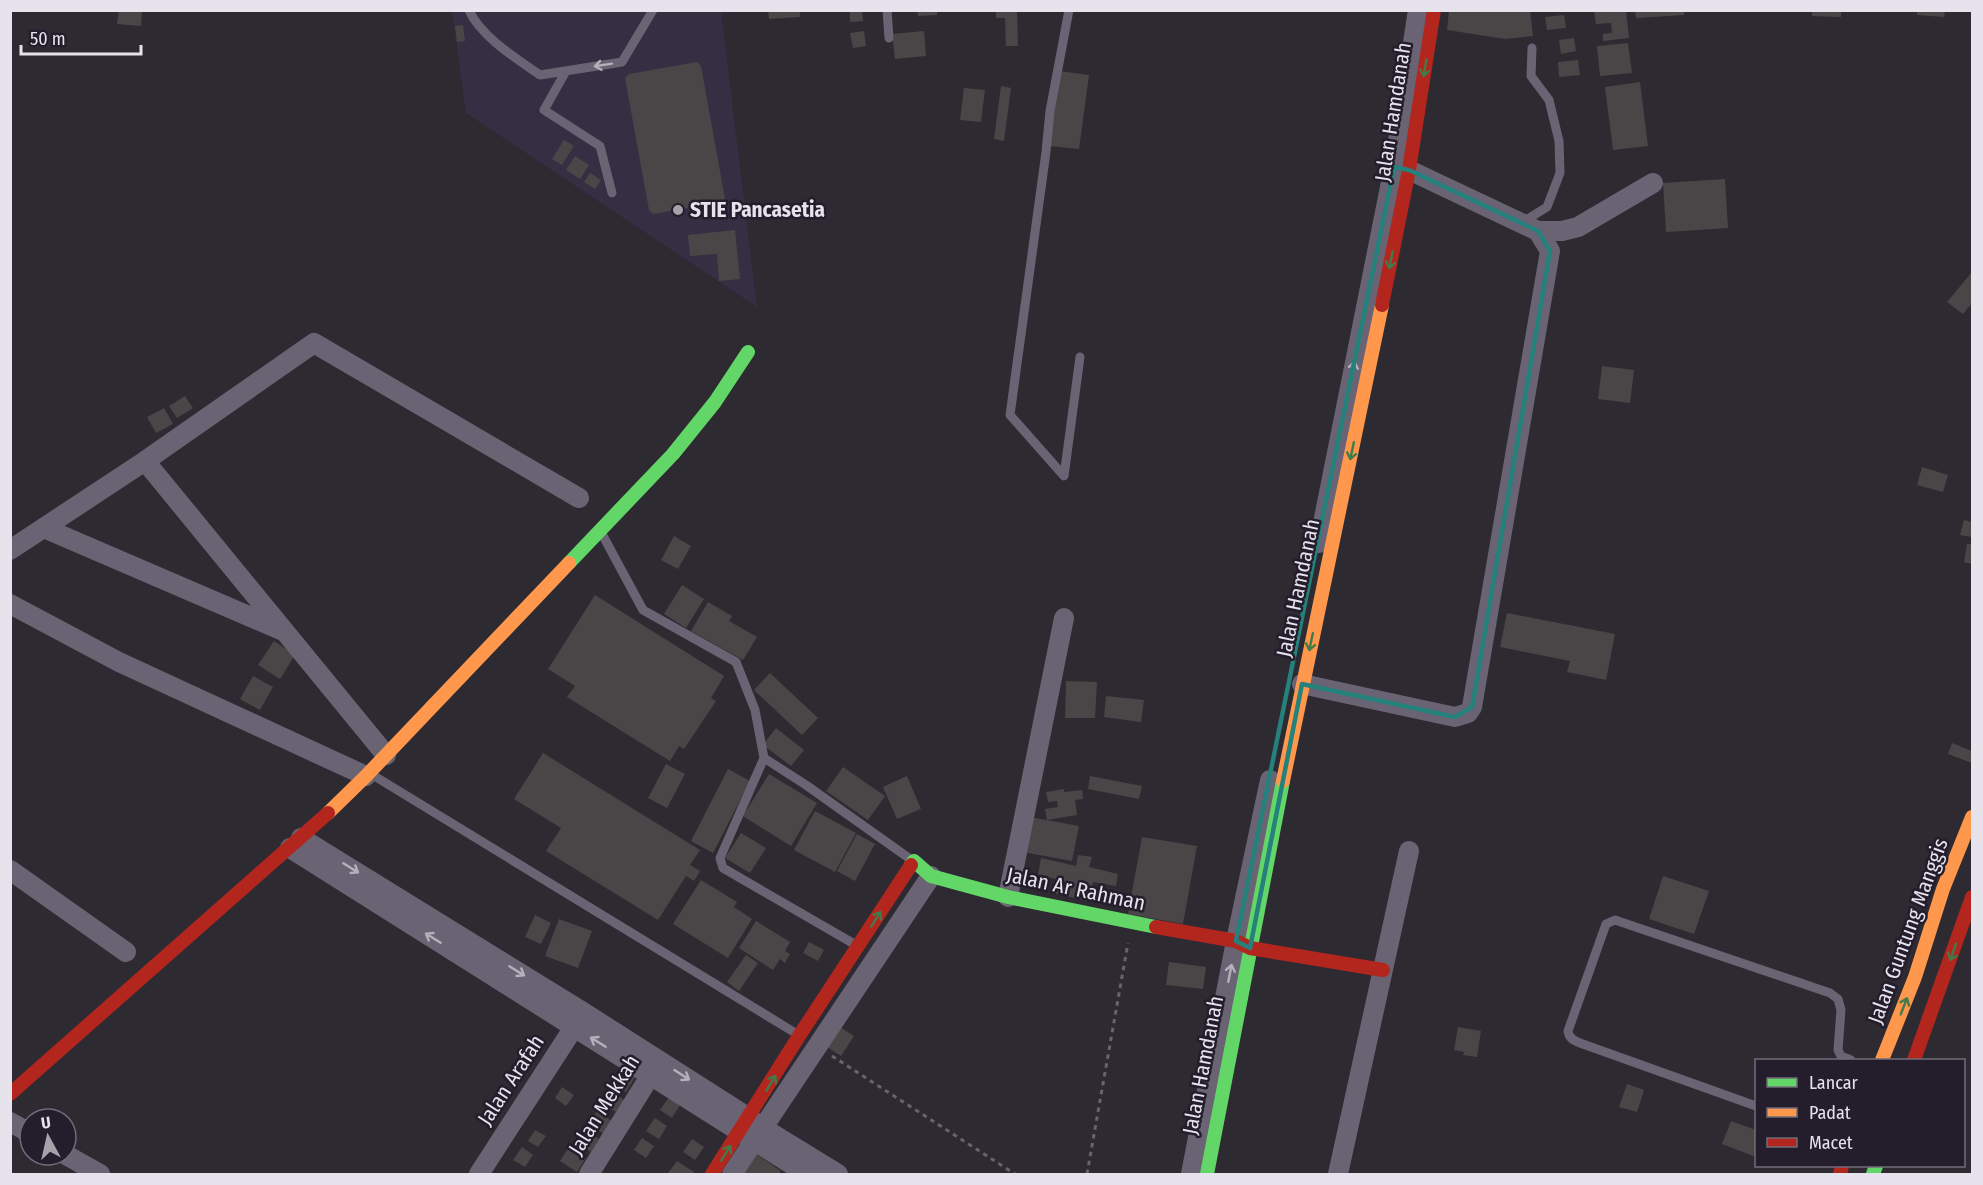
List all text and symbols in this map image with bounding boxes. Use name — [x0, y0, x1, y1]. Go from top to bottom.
scale bar — [21, 18, 141, 56]
text: 50 m — [30, 28, 66, 50]
street label: Jalan Hamdanah — [1369, 40, 1417, 184]
one-way arrow — [1419, 58, 1430, 78]
one-way arrow — [594, 60, 613, 71]
place label: STIE Pancasetia — [690, 197, 825, 223]
marker: STIE Pancasetia — [671, 203, 685, 217]
one-way arrow — [1385, 250, 1396, 270]
one-way arrow — [1348, 361, 1359, 381]
one-way arrow — [1346, 441, 1357, 461]
street label: Jalan Hamdanah — [1271, 516, 1325, 660]
one-way arrow — [1305, 632, 1316, 651]
street label: Jalan Guntung Manggis — [1862, 835, 1954, 1027]
street label: Jalan Ar Rahman — [1004, 862, 1148, 916]
one-way arrow — [342, 863, 359, 875]
one-way arrow — [870, 910, 883, 927]
one-way arrow — [425, 932, 442, 944]
one-way arrow — [1946, 942, 1957, 961]
one-way arrow — [1225, 963, 1236, 983]
one-way arrow — [508, 965, 525, 977]
street label: Jalan Hamdanah — [1177, 993, 1229, 1137]
one-way arrow — [1899, 997, 1910, 1016]
street label: Jalan Arafah — [472, 1030, 550, 1130]
one-way arrow — [590, 1035, 607, 1047]
street label: Jalan Mekkah — [563, 1050, 645, 1160]
legend — [1755, 1059, 1965, 1167]
one-way arrow — [673, 1069, 690, 1081]
text: Lancar — [1809, 1072, 1858, 1094]
one-way arrow — [765, 1075, 777, 1092]
text: Padat — [1809, 1102, 1851, 1124]
north arrow — [18, 1107, 78, 1167]
text: U — [40, 1113, 52, 1133]
text: Macet — [1809, 1132, 1853, 1154]
one-way arrow — [720, 1145, 732, 1162]

